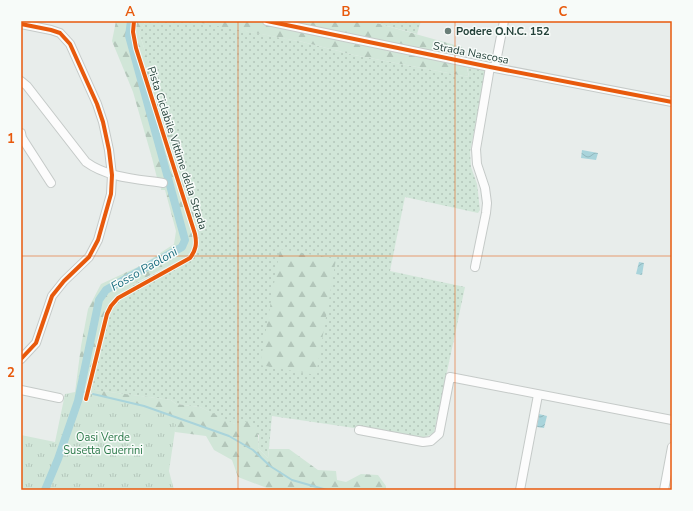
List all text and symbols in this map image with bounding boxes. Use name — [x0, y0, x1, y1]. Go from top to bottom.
text: A — [125, 3, 135, 21]
text: B — [342, 3, 351, 21]
text: C — [559, 3, 568, 21]
place label: Podere O.N.C. 152 — [456, 24, 550, 39]
marker: Podere O.N.C. 152 — [443, 26, 453, 36]
street label: Strada Nascosa — [432, 38, 510, 68]
street label: Pista Ciclabile Vittime della Strada — [144, 65, 211, 232]
text: 1 — [7, 130, 15, 148]
water label: Fosso Paoloni — [108, 243, 180, 295]
text: 2 — [7, 364, 15, 382]
park label: Oasi Verde Susetta Guerrini — [63, 430, 143, 458]

